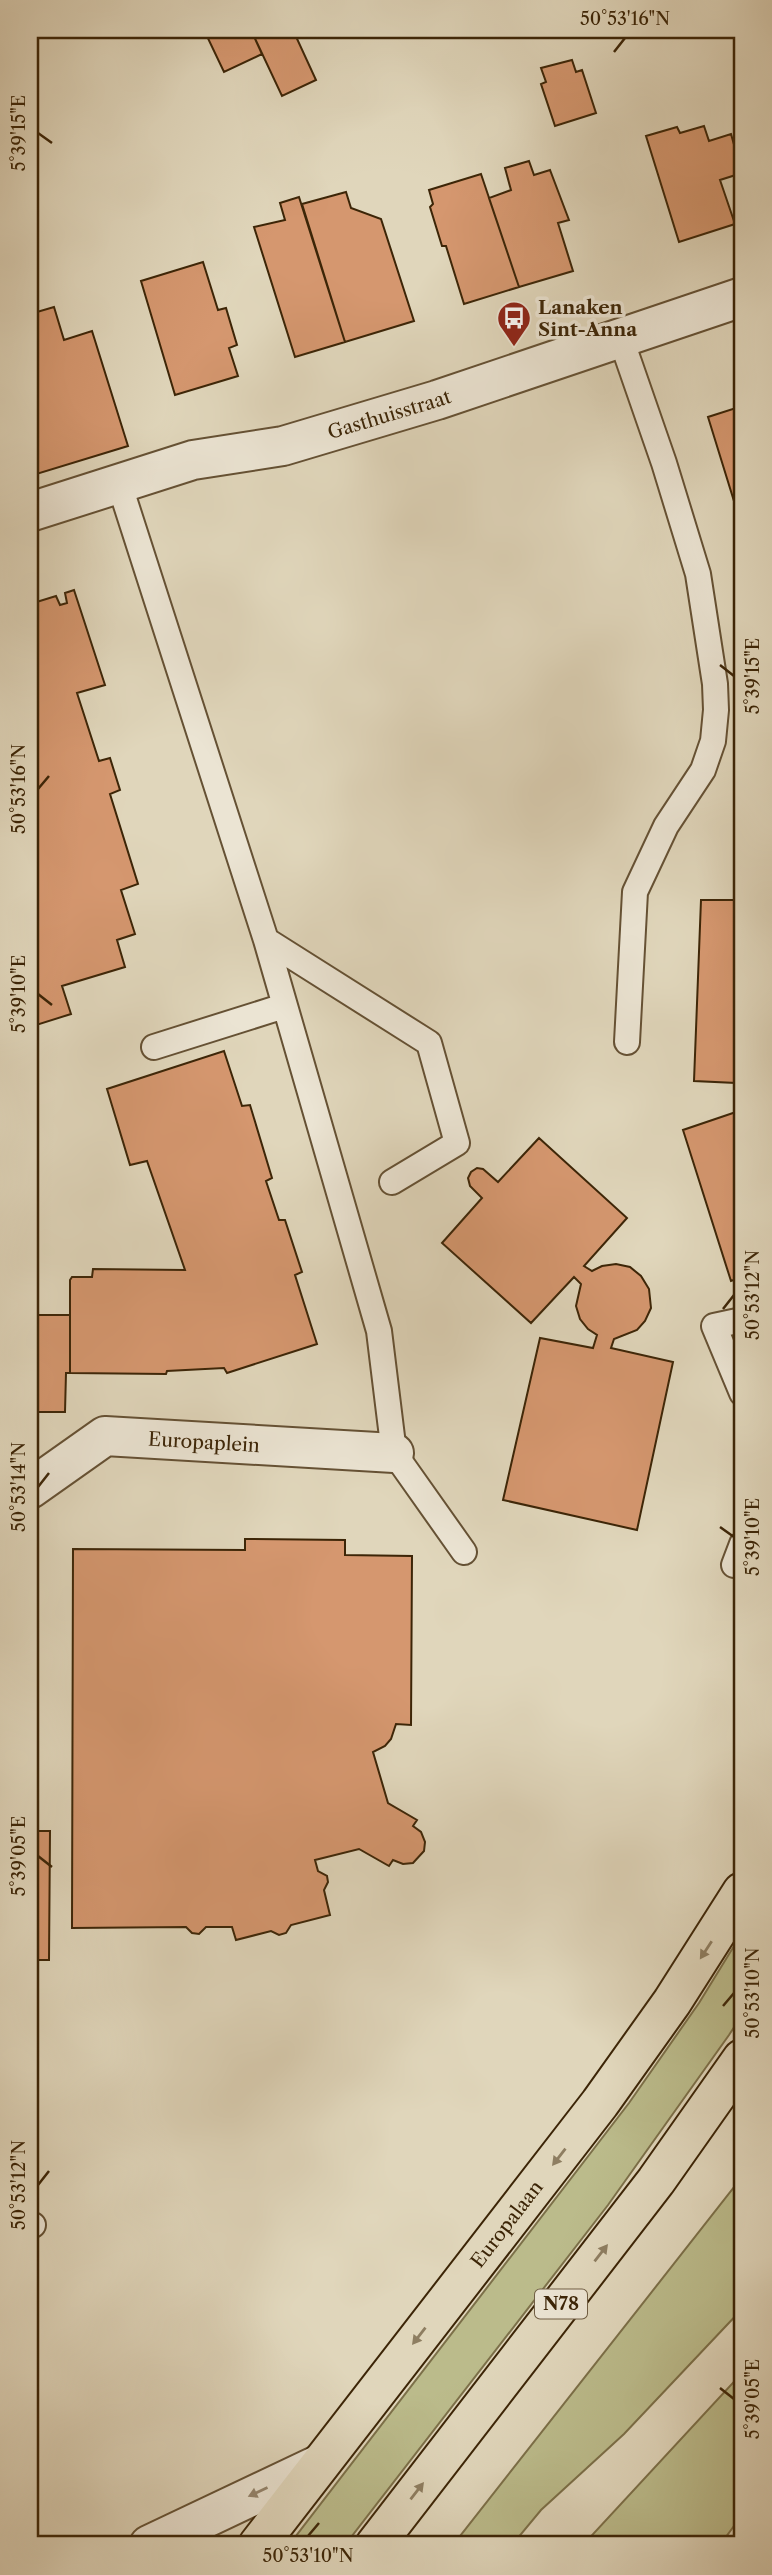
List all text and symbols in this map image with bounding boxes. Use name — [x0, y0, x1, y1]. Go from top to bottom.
text: 50°53'16"N — [580, 8, 670, 30]
text: 5°39'15"E — [8, 95, 30, 171]
place label: Lanaken Sint-Anna — [538, 296, 638, 341]
bus stop icon: Lanaken Sint-Anna — [495, 299, 533, 348]
street label: Gasthuisstraat — [325, 385, 454, 444]
text: 5°39'15"E — [742, 638, 764, 714]
text: 50°53'16"N — [8, 744, 30, 834]
text: 5°39'10"E — [8, 955, 30, 1033]
text: 50°53'12"N — [742, 1250, 764, 1340]
street label: Europaplein — [148, 1428, 260, 1457]
text: 50°53'14"N — [8, 1442, 30, 1532]
text: 5°39'10"E — [742, 1498, 764, 1576]
text: 5°39'05"E — [8, 1816, 30, 1896]
one-way arrow — [700, 1940, 713, 1959]
text: 50°53'10"N — [742, 1947, 764, 2039]
text: 50°53'12"N — [8, 2140, 30, 2230]
one-way arrow — [551, 2147, 566, 2165]
street label: Europalaan — [466, 2176, 548, 2272]
one-way arrow — [593, 2244, 607, 2262]
road number: N78 — [535, 2290, 587, 2318]
one-way arrow — [412, 2327, 427, 2345]
text: 5°39'05"E — [742, 2359, 764, 2439]
one-way arrow — [409, 2483, 424, 2501]
one-way arrow — [248, 2486, 268, 2498]
text: 50°53'10"N — [262, 2545, 354, 2567]

